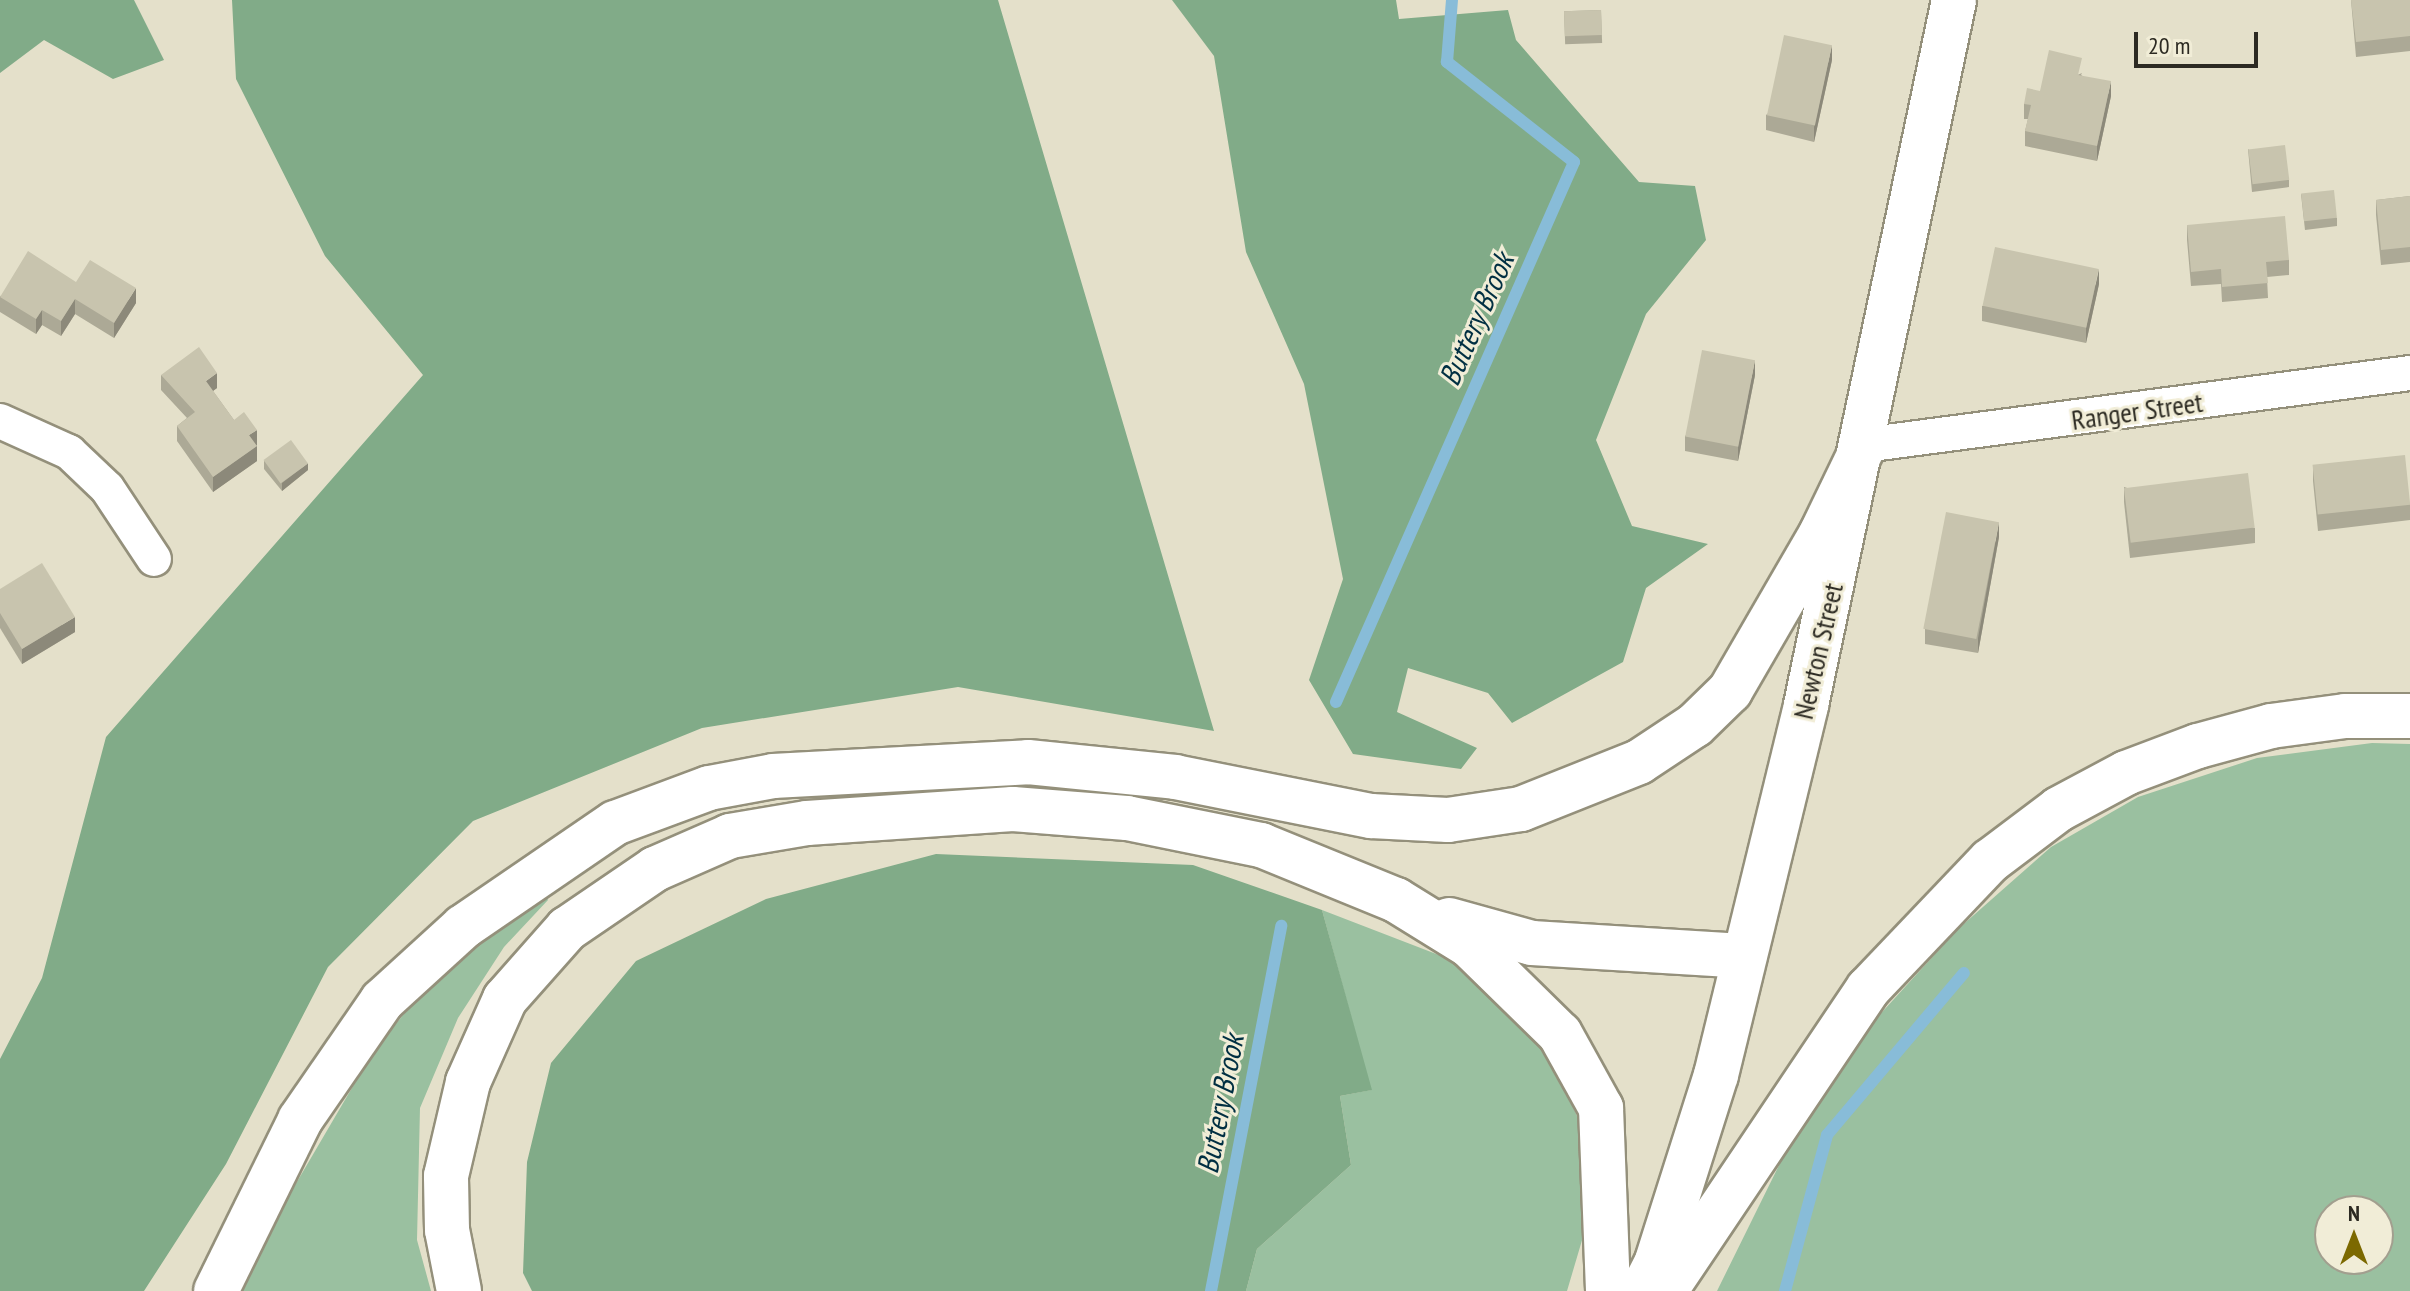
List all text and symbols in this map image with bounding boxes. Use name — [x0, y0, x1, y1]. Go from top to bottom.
scale bar — [2138, 16, 2262, 66]
text: 20 m — [2148, 30, 2190, 61]
water label: Buttery Brook — [1431, 247, 1521, 391]
street label: Ranger Street — [2069, 385, 2205, 437]
street label: Newton Street — [1786, 580, 1850, 722]
water label: Buttery Brook — [1189, 1031, 1251, 1177]
north arrow — [2314, 1195, 2394, 1275]
text: N — [2348, 1199, 2360, 1227]

